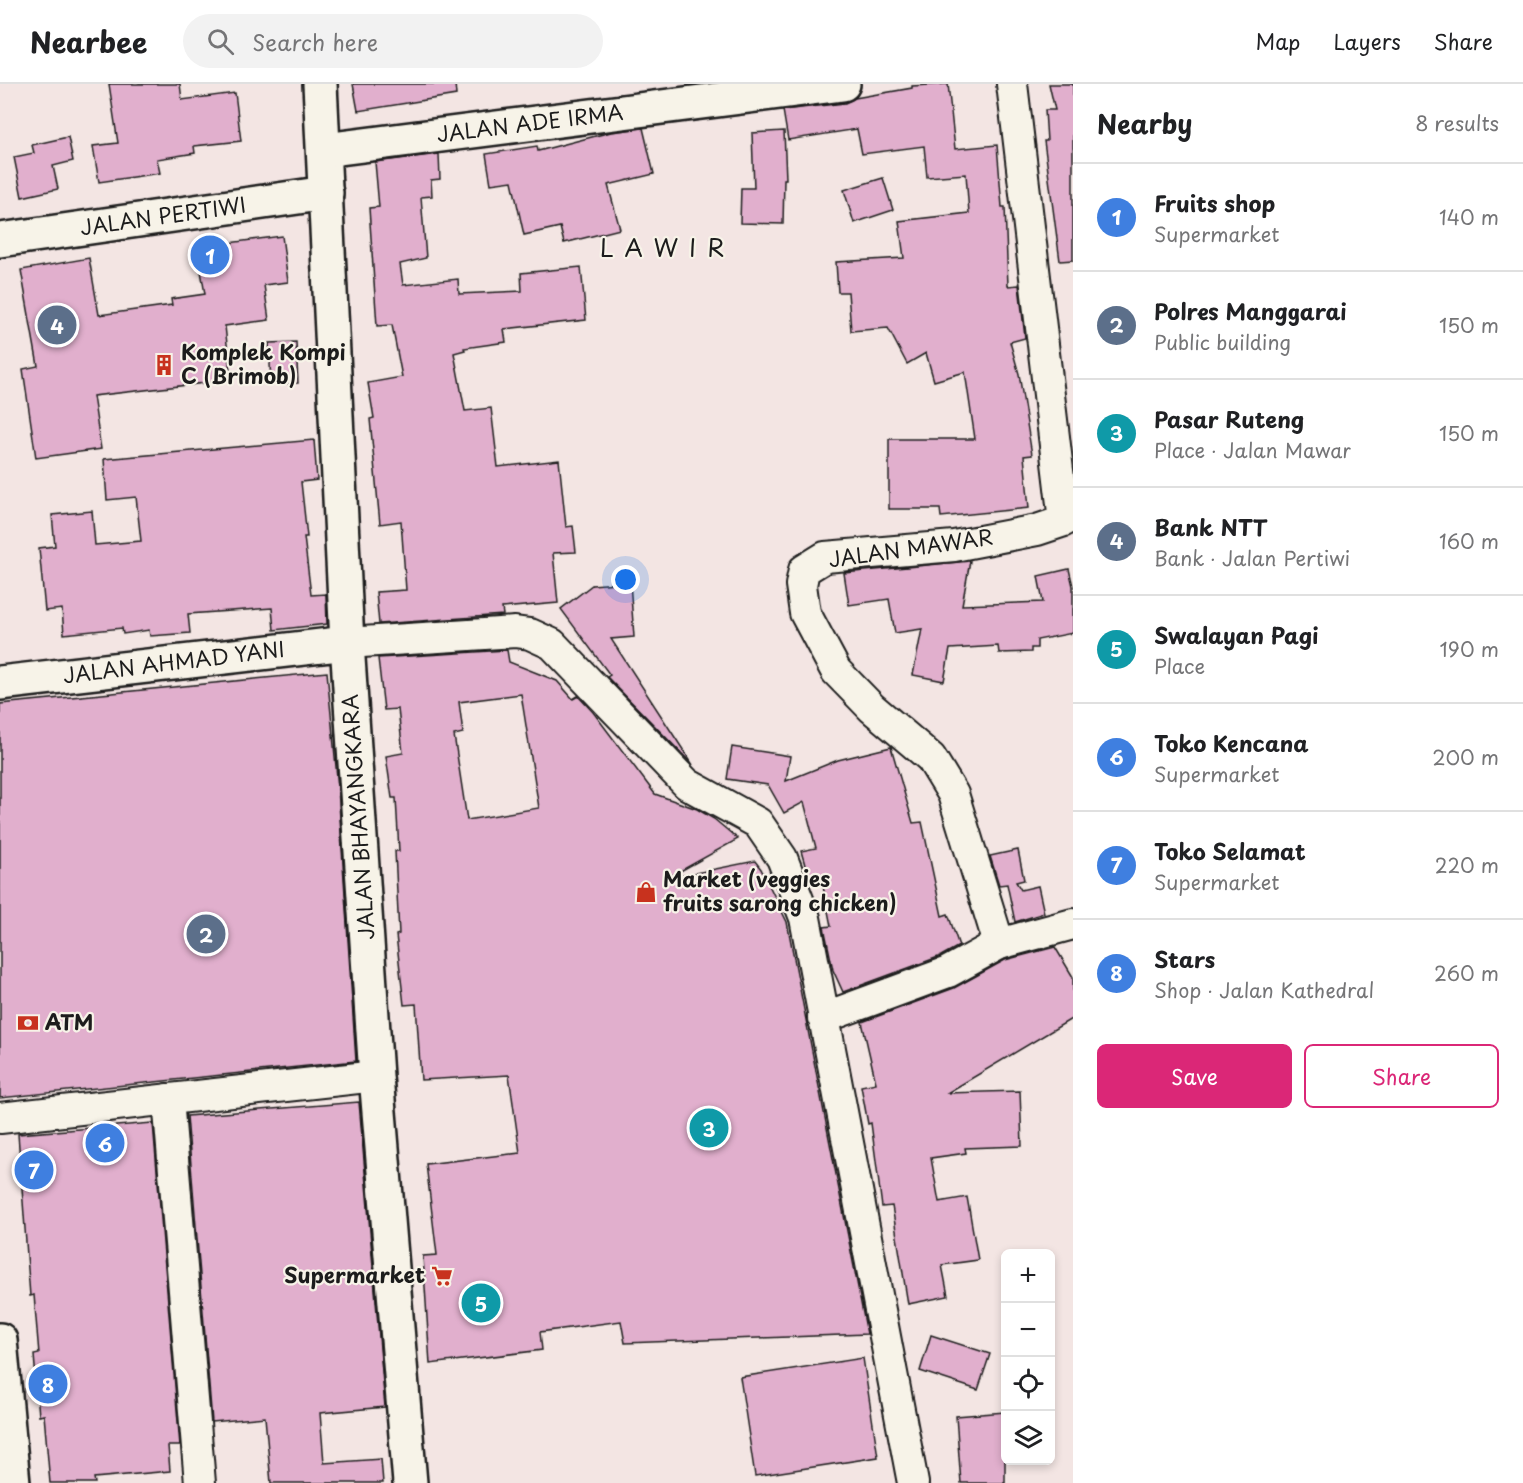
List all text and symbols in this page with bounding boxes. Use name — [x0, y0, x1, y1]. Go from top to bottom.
search box — [183, 14, 603, 68]
text: Nearbee — [30, 20, 147, 63]
icon: search — [204, 25, 237, 58]
text: Search here — [252, 25, 378, 58]
text: Map — [1256, 25, 1300, 57]
text: Layers — [1333, 25, 1401, 57]
text: Share — [1434, 25, 1493, 57]
street label: JALAN ADE IRMA — [435, 95, 625, 149]
text: Nearby — [1097, 104, 1192, 143]
text: 8 results — [1415, 108, 1499, 138]
text: Fruits shop — [1154, 186, 1275, 219]
street label: JALAN PERTIWI — [78, 188, 248, 242]
text: 1 — [1112, 202, 1121, 232]
text: 140 m — [1439, 202, 1499, 232]
text: Supermarket — [1154, 219, 1280, 249]
district label: L A W I R — [600, 229, 726, 265]
pin: 1 — [190, 232, 230, 278]
text: Polres Manggarai — [1154, 294, 1347, 327]
pin: 4 — [38, 302, 76, 348]
text: 2 — [1109, 310, 1124, 340]
text: 150 m — [1439, 310, 1499, 340]
text: Public building — [1154, 327, 1291, 357]
place label: Komplek Kompi C (Brimob) — [181, 335, 346, 391]
building icon: Komplek Kompi C (Brimob) — [152, 353, 176, 377]
text: Pasar Ruteng — [1154, 402, 1304, 435]
text: 3 — [1110, 418, 1123, 448]
text: 150 m — [1439, 418, 1499, 448]
text: Place · Jalan Mawar — [1154, 435, 1351, 465]
text: Bank NTT — [1154, 510, 1267, 543]
street label: JALAN MAWAR — [826, 520, 995, 574]
text: 4 — [1110, 526, 1123, 556]
text: 160 m — [1439, 526, 1499, 556]
text: Bank · Jalan Pertiwi — [1154, 543, 1350, 573]
your location — [611, 565, 640, 594]
text: Swalayan Pagi — [1154, 618, 1319, 651]
street label: JALAN AHMAD YANI — [61, 632, 287, 691]
text: 5 — [1110, 634, 1123, 664]
text: 190 m — [1440, 634, 1499, 664]
text: Place — [1154, 651, 1205, 681]
street label: JALAN BHAYANGKARA — [332, 693, 382, 941]
text: Toko Kencana — [1154, 726, 1308, 759]
text: 6 — [1109, 742, 1124, 772]
text: 200 m — [1432, 742, 1499, 772]
text: Supermarket — [1154, 759, 1280, 789]
text: Toko Selamat — [1154, 834, 1306, 867]
text: 7 — [1111, 850, 1122, 880]
text: 220 m — [1435, 850, 1499, 880]
place label: Market (veggies fruits sarong chicken) — [663, 862, 897, 918]
text: Supermarket — [1154, 867, 1280, 897]
shop icon: Market (veggies fruits sarong chicken) — [634, 880, 658, 904]
pin: 2 — [186, 912, 226, 956]
text: Stars — [1154, 942, 1215, 975]
text: 8 — [1110, 958, 1123, 988]
text: 260 m — [1434, 958, 1499, 988]
text: Shop · Jalan Kathedral — [1154, 975, 1374, 1005]
place label: ATM — [45, 1005, 93, 1037]
bank icon: ATM — [16, 1011, 40, 1035]
button: Save — [1097, 1044, 1292, 1108]
button: Share — [1304, 1044, 1499, 1108]
pin: 3 — [690, 1106, 728, 1150]
pin: 6 — [86, 1120, 124, 1166]
pin: 7 — [15, 1148, 54, 1192]
map controls — [1001, 1249, 1055, 1465]
button: + — [1001, 1249, 1055, 1303]
place label: Supermarket — [284, 1258, 425, 1290]
supermarket icon: Supermarket — [430, 1264, 454, 1288]
pin: 5 — [462, 1280, 500, 1326]
button: − — [1001, 1303, 1055, 1357]
button: locate — [1001, 1357, 1055, 1411]
pin: 8 — [28, 1362, 68, 1406]
button: layers — [1001, 1411, 1055, 1465]

